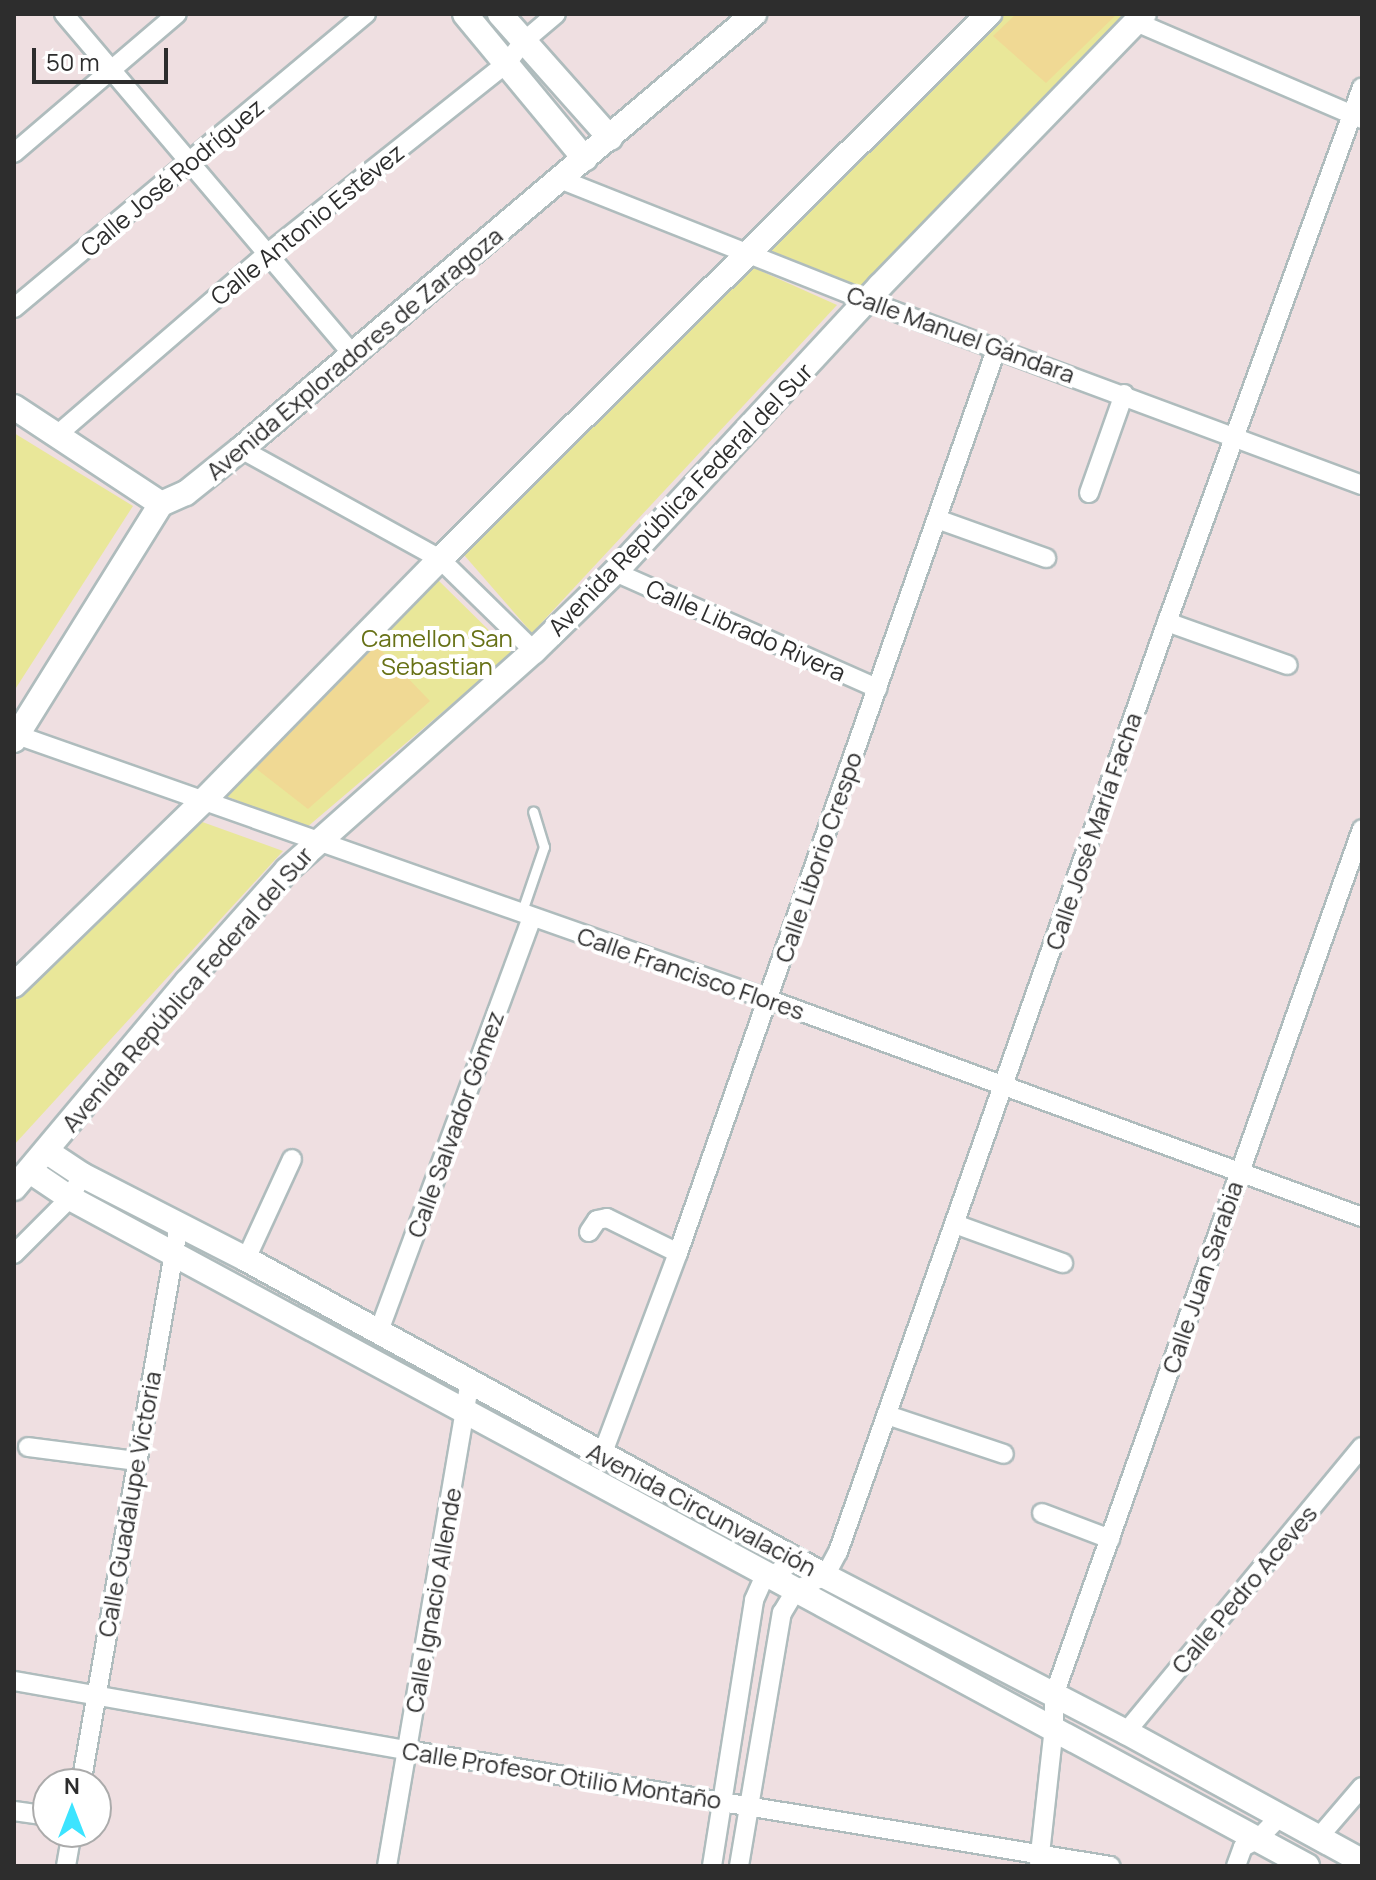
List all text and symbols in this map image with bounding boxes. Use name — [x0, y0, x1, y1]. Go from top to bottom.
scale bar — [36, 32, 172, 82]
text: 50 m — [46, 45, 100, 78]
street label: Calle José Rodríguez — [75, 92, 269, 262]
street label: Calle Antonio Estévez — [205, 137, 409, 311]
street label: Avenida Exploradores de Zaragoza — [200, 221, 508, 485]
street label: Calle Manuel Gándara — [843, 279, 1079, 389]
street label: Avenida República Federal del Sur — [542, 357, 818, 641]
street label: Calle Librado Rivera — [642, 573, 850, 687]
park label: Camellon San Sebastian — [361, 624, 513, 680]
street label: Calle José María Facha — [1039, 709, 1147, 953]
street label: Calle Liborio Crespo — [768, 748, 868, 966]
street label: Avenida República Federal del Sur — [55, 841, 319, 1137]
street label: Calle Francisco Flores — [574, 921, 808, 1025]
street label: Calle Salvador Gómez — [401, 1007, 509, 1241]
street label: Calle Juan Sarabia — [1156, 1177, 1248, 1377]
street label: Calle Guadalupe Victoria — [91, 1369, 167, 1639]
street label: Avenida Circunvalación — [582, 1436, 822, 1582]
street label: Calle Ignacio Allende — [399, 1485, 467, 1715]
street label: Calle Pedro Aceves — [1165, 1499, 1323, 1679]
street label: Calle Profesor Otilio Montaño — [400, 1736, 724, 1814]
north arrow — [32, 1768, 112, 1848]
text: N — [64, 1771, 80, 1801]

